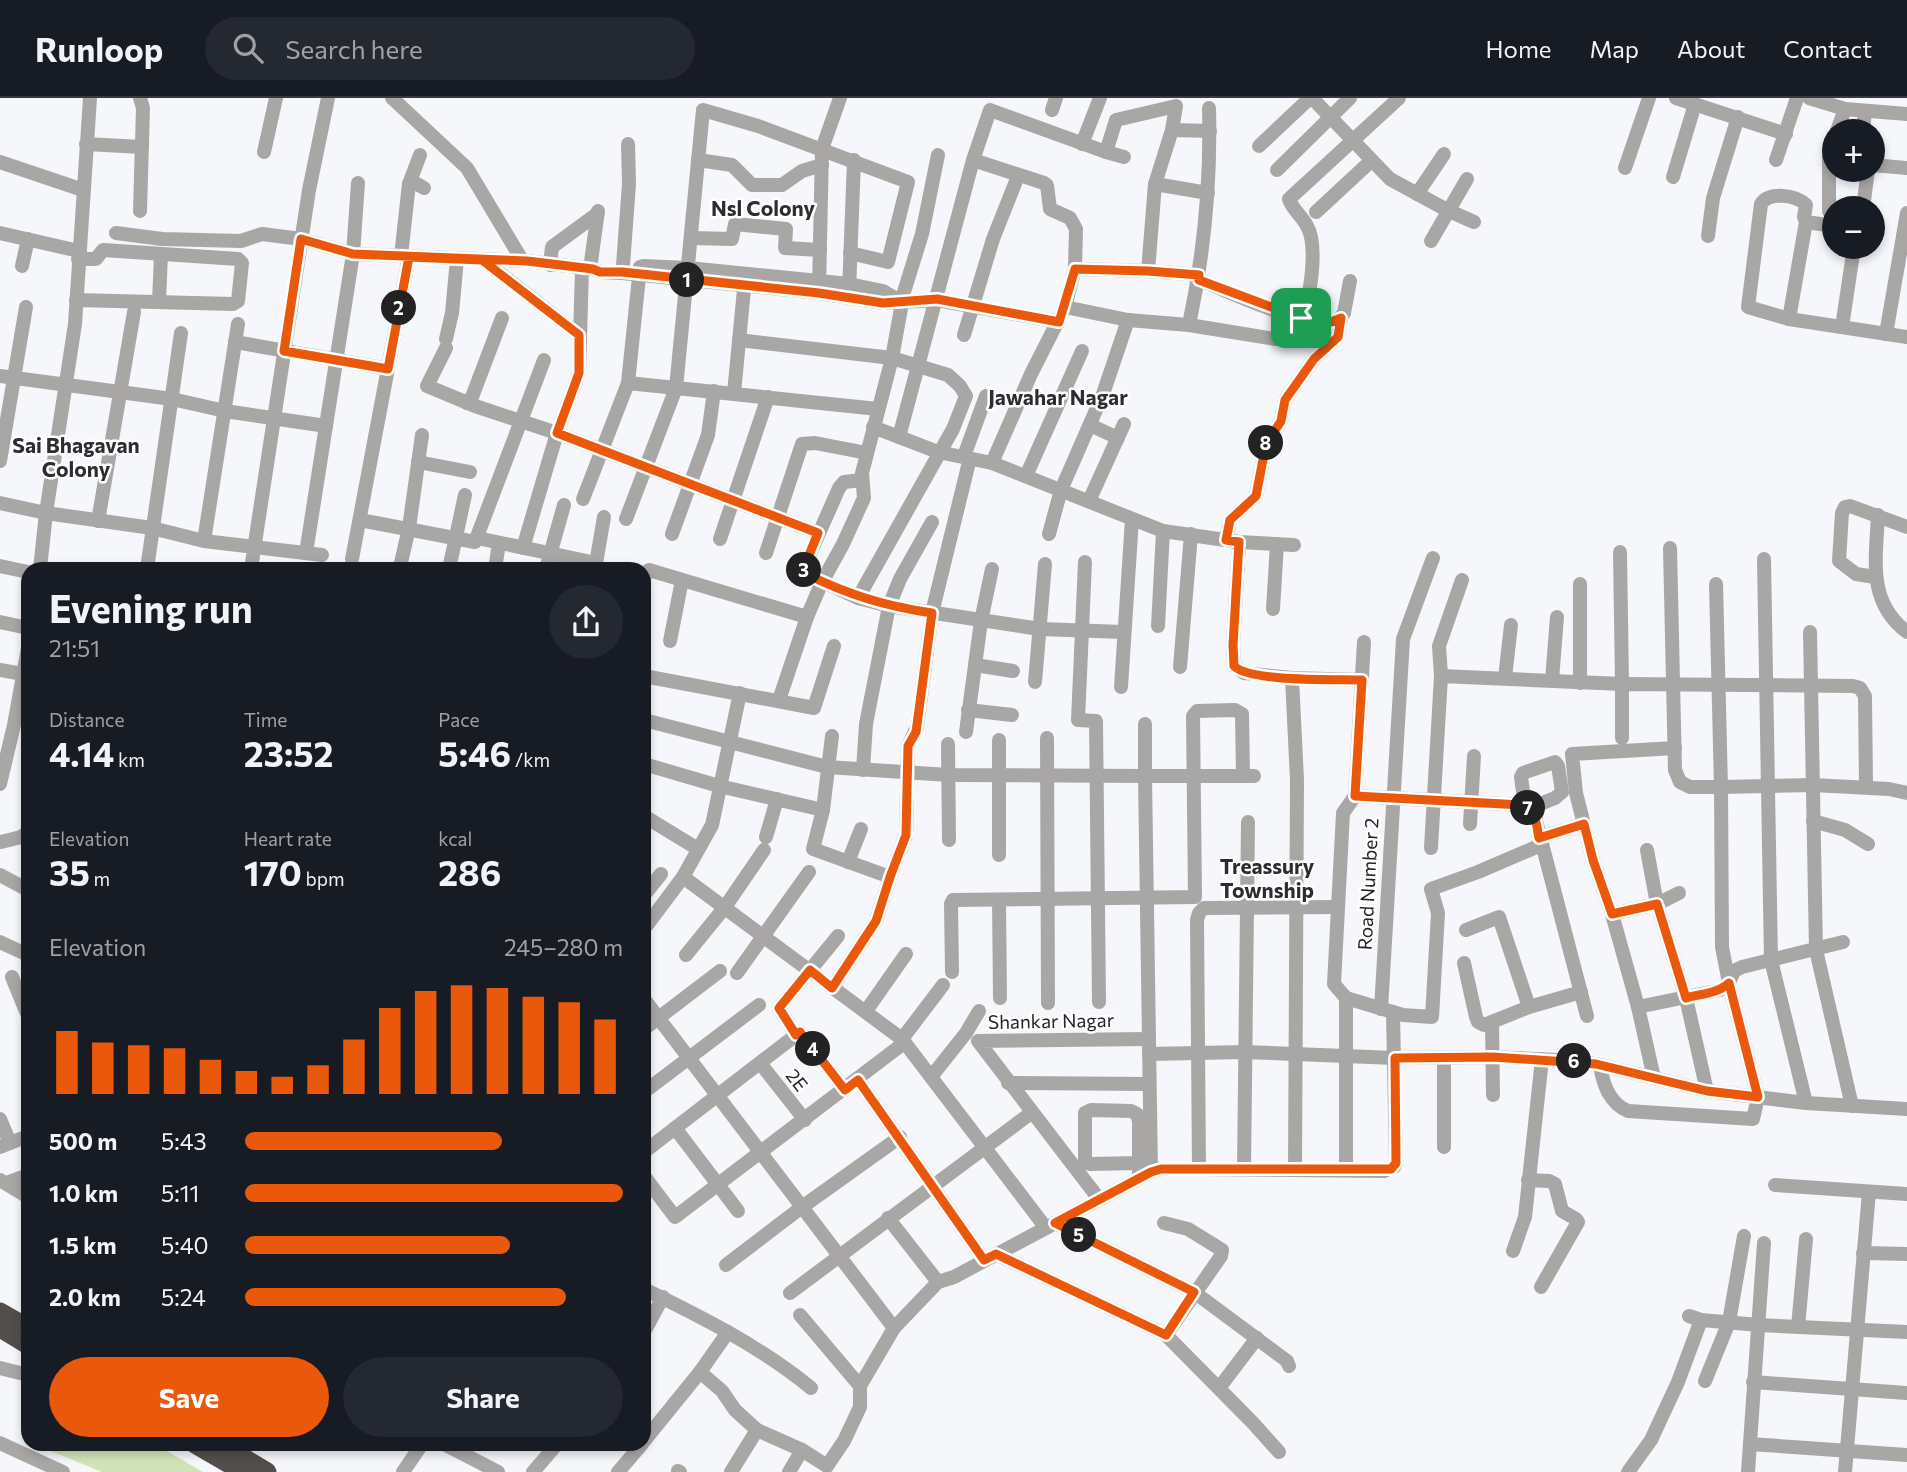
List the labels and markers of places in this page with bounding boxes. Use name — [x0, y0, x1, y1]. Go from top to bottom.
pin: 1 — [670, 262, 704, 298]
pin — [1271, 288, 1331, 348]
pin: 2 — [382, 290, 416, 326]
pin: 8 — [1248, 426, 1284, 460]
pin: 3 — [786, 552, 822, 588]
pin: 7 — [1510, 790, 1546, 826]
pin: 4 — [796, 1032, 830, 1066]
pin: 6 — [1556, 1044, 1592, 1079]
pin: 5 — [1062, 1218, 1096, 1252]

